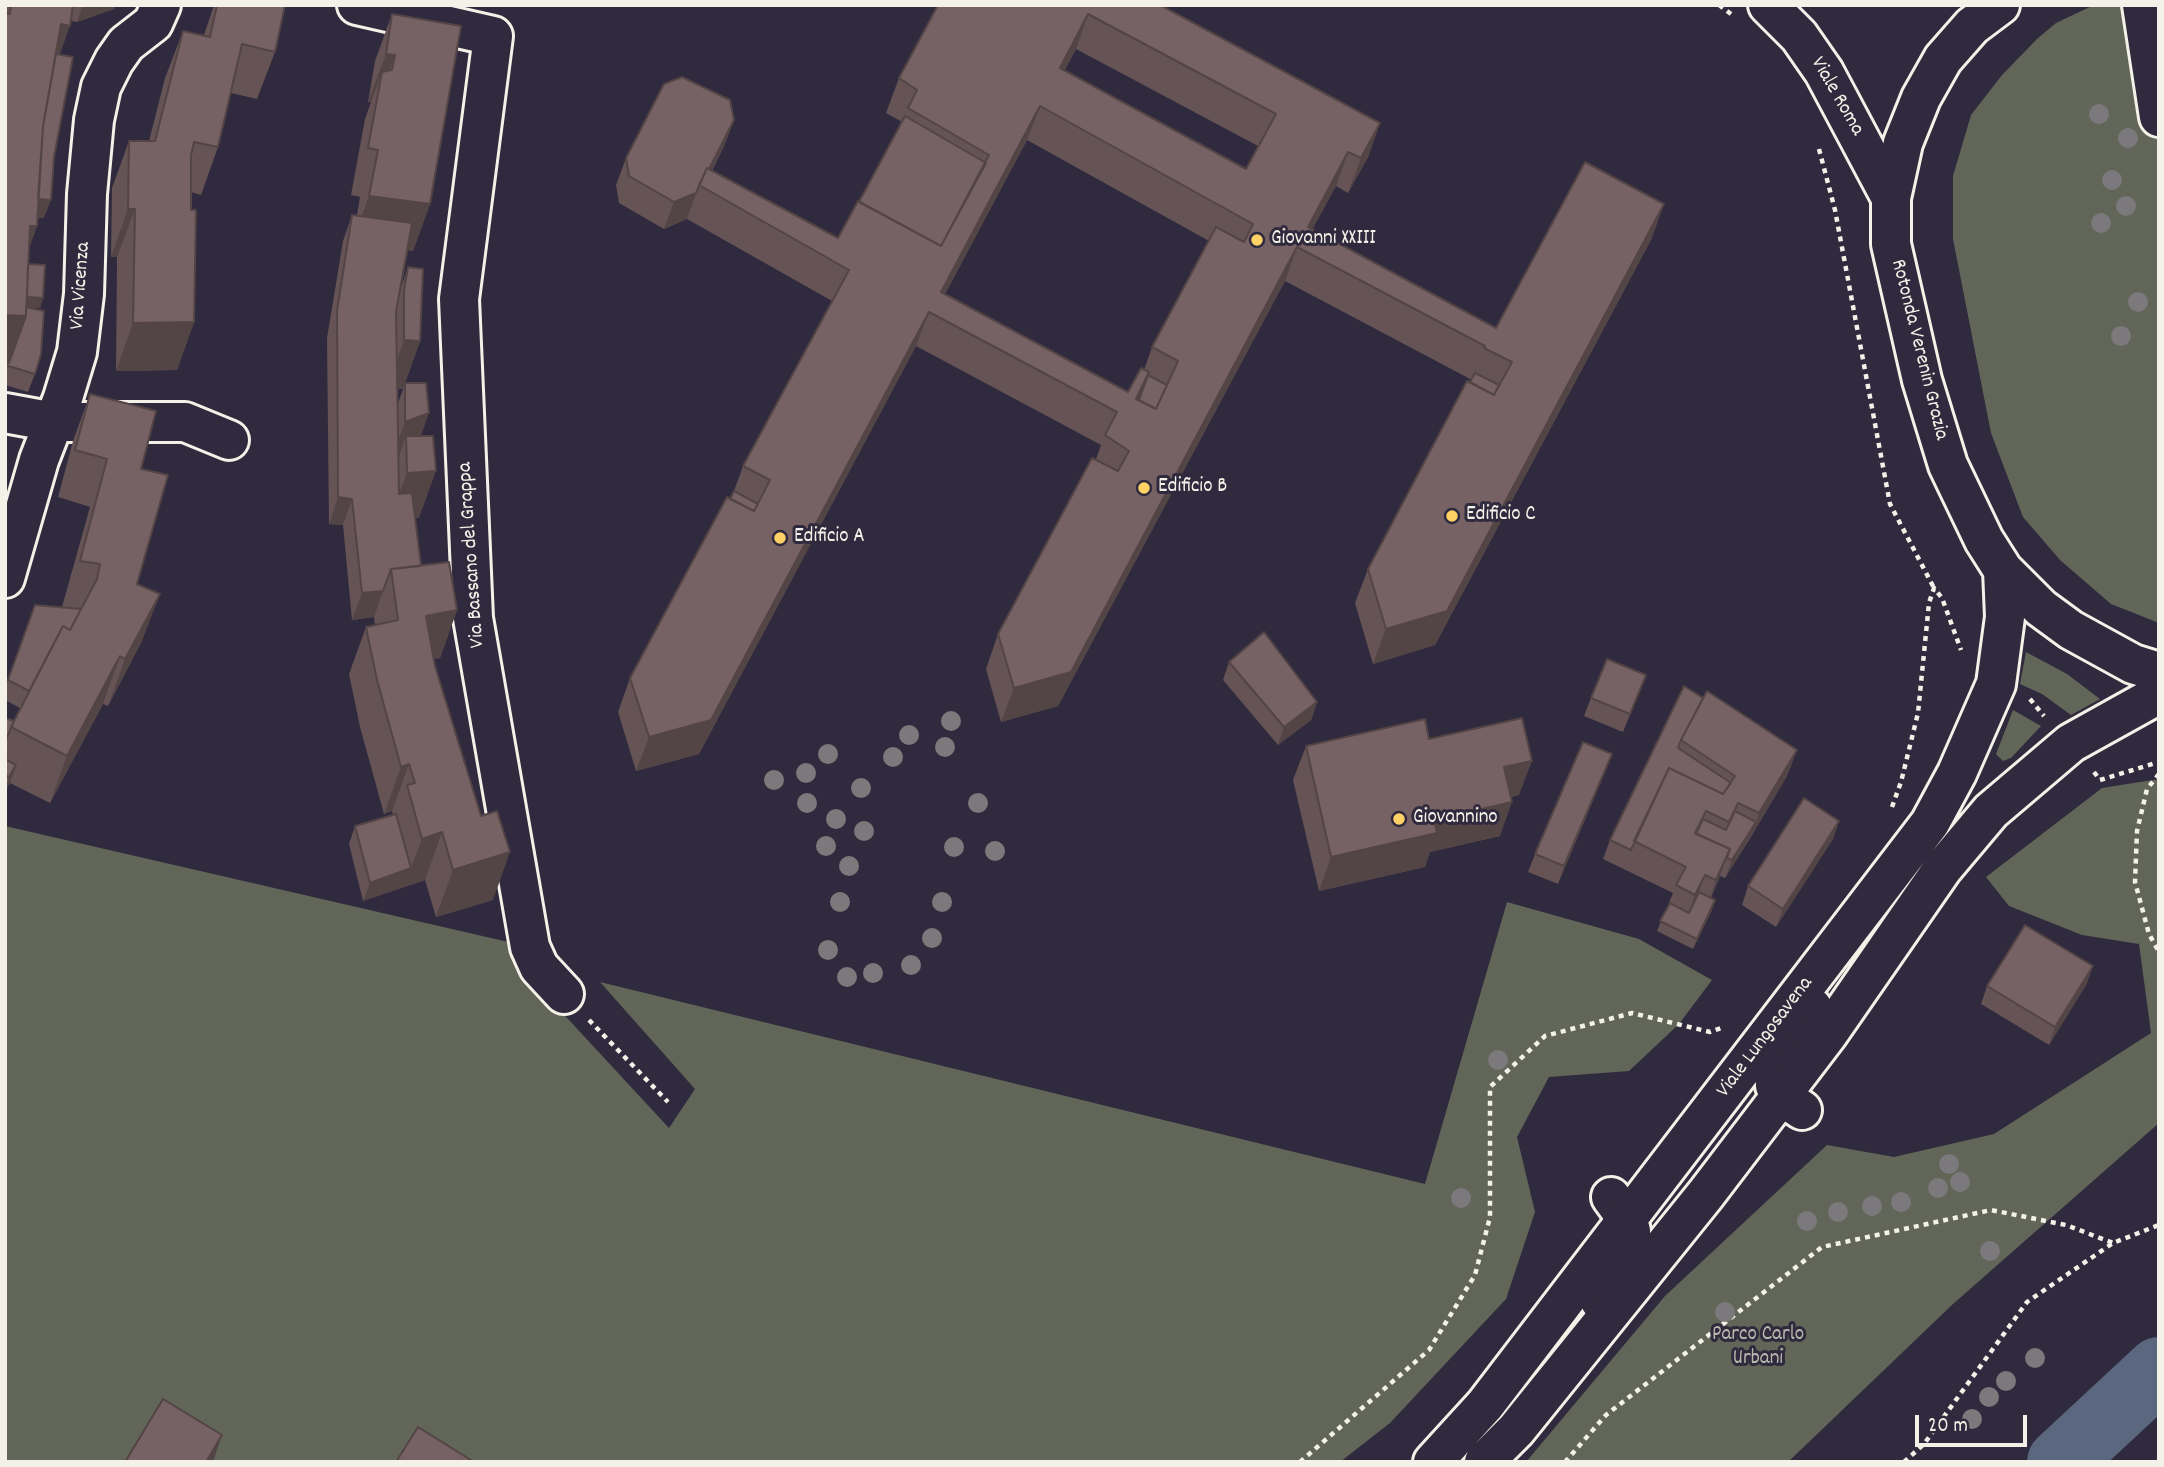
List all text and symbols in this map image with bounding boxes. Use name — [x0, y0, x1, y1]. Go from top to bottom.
street label: Viale Roma — [1803, 53, 1869, 141]
place label: Giovanni XXIII — [1271, 227, 1376, 253]
marker: Giovanni XXIII — [1249, 232, 1265, 248]
street label: Via Vicenza — [66, 241, 98, 331]
street label: Rotonda Verenin Grazia — [1883, 257, 1953, 443]
street label: Via Bassano del Grappa — [454, 461, 492, 649]
place label: Edificio B — [1158, 475, 1227, 501]
marker: Edificio B — [1136, 480, 1152, 496]
place label: Edificio C — [1466, 503, 1536, 529]
marker: Edificio C — [1444, 508, 1460, 524]
place label: Edificio A — [794, 525, 865, 551]
marker: Edificio A — [772, 530, 788, 546]
place label: Giovannino — [1413, 806, 1498, 832]
marker: Giovannino — [1391, 811, 1407, 827]
street label: Viale Lungosavena — [1712, 973, 1820, 1103]
park label: Parco Carlo Urbani — [1712, 1323, 1804, 1373]
scale bar — [1919, 1400, 2031, 1444]
text: 20 m — [1928, 1412, 1968, 1442]

